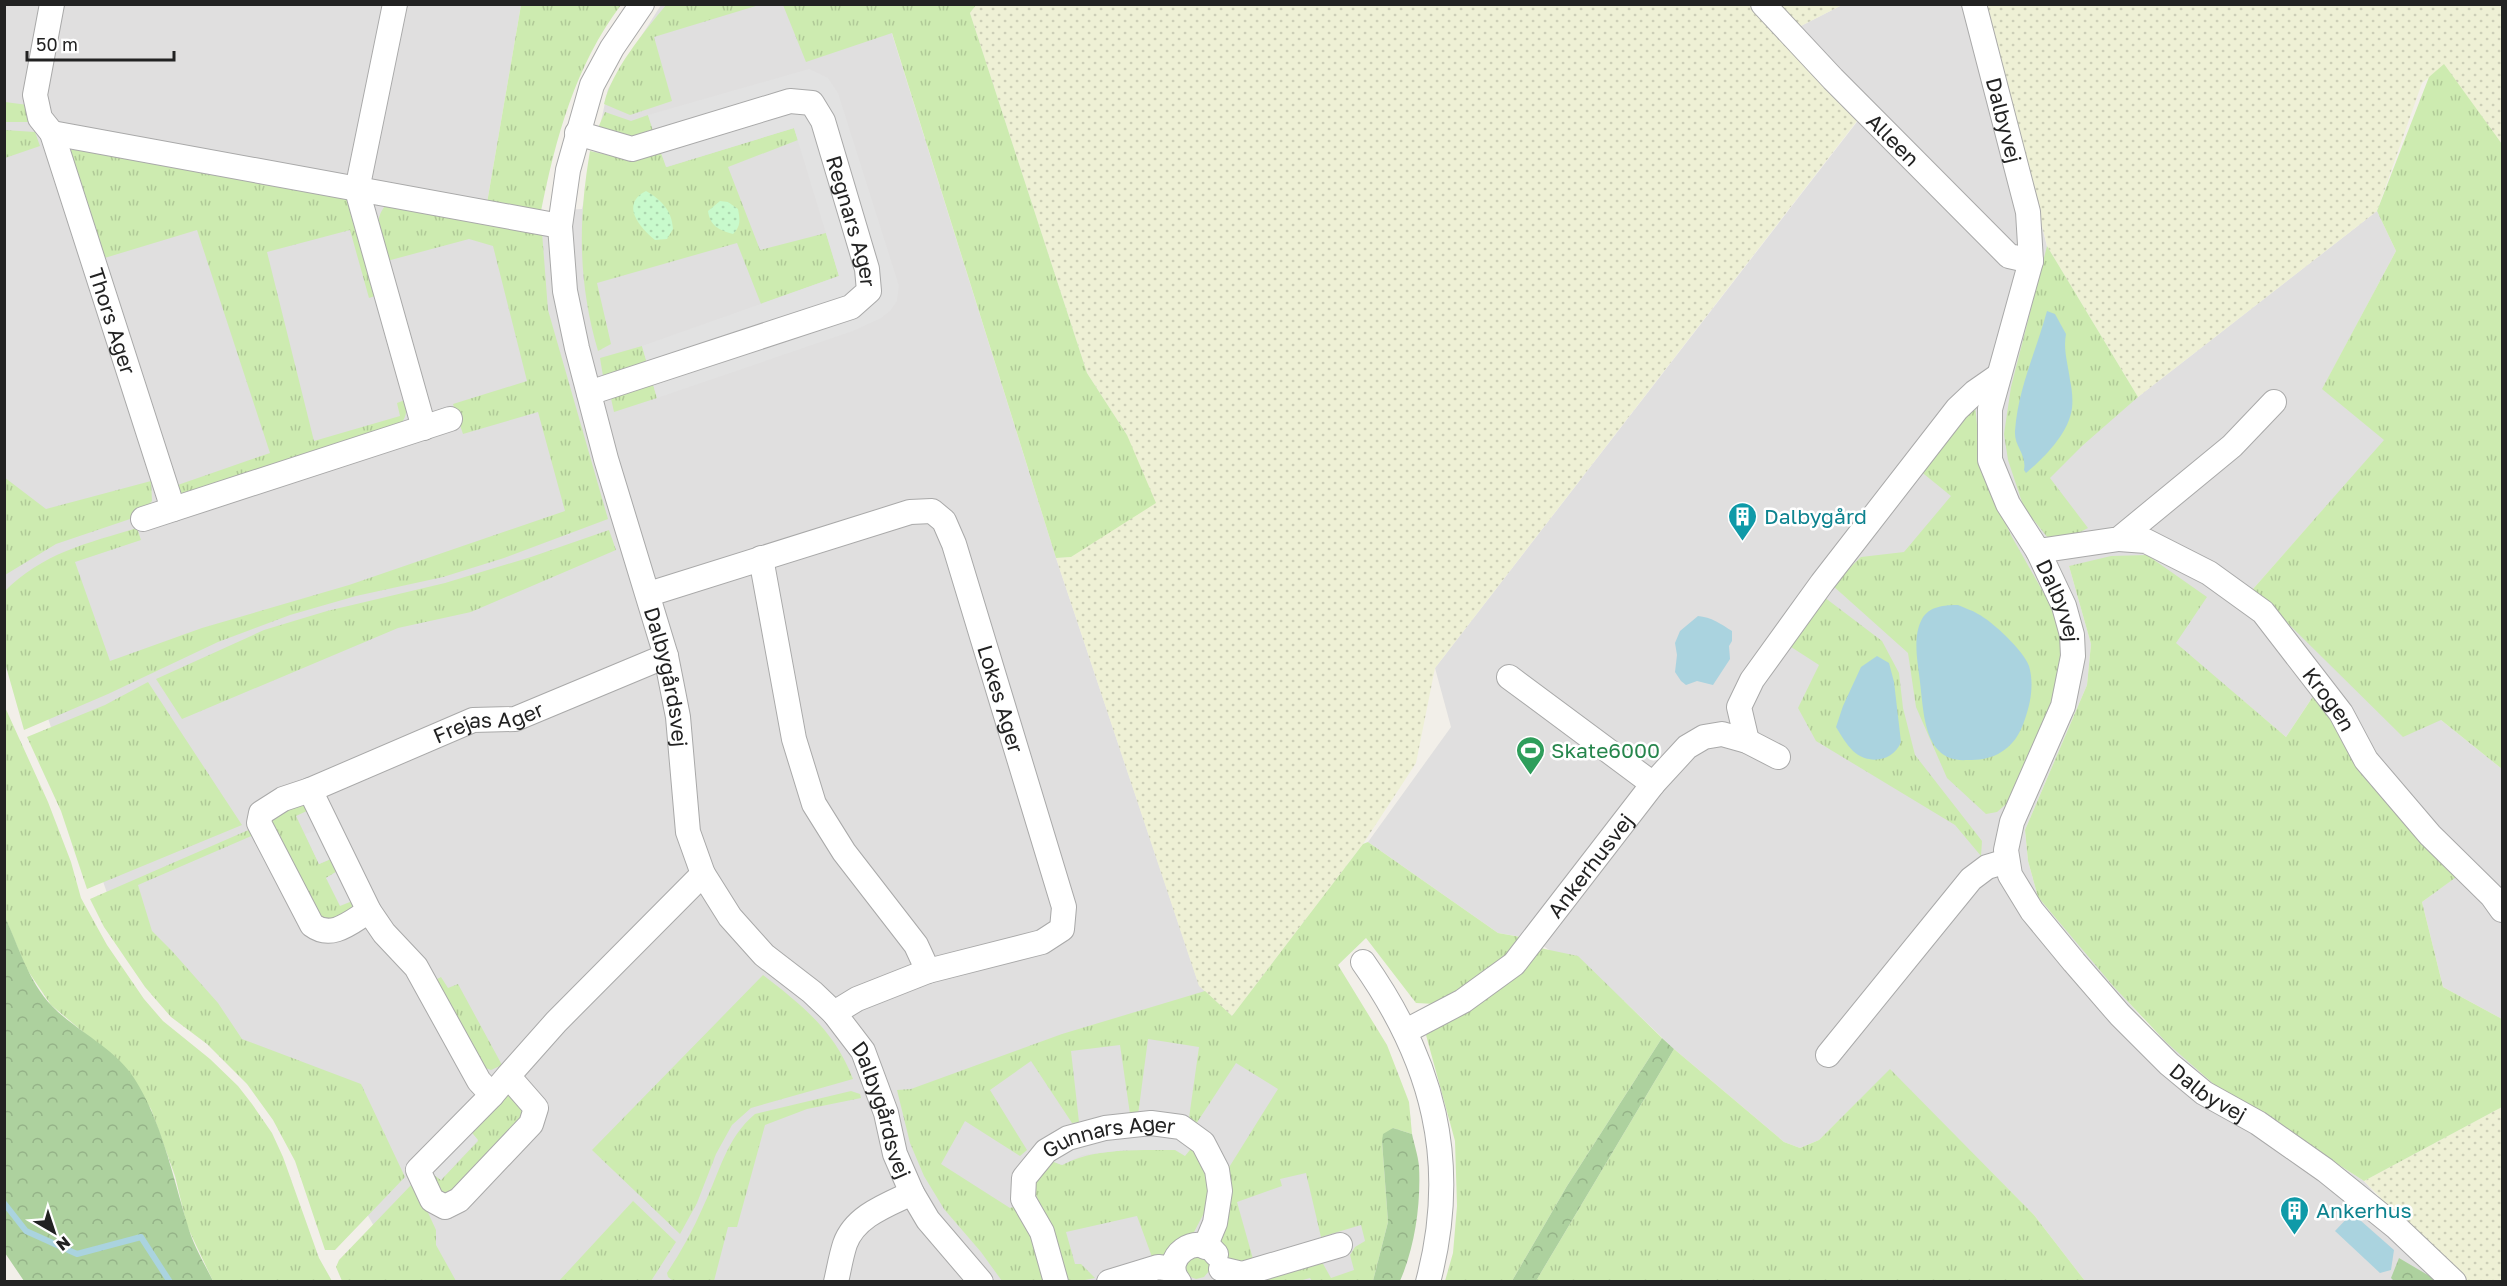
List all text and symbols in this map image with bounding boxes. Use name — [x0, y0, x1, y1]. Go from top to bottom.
scale bar — [27, 24, 174, 62]
text: 50 m — [36, 33, 78, 55]
street label: Dalbyvej — [1981, 75, 2028, 166]
street label: Alleen — [1861, 108, 1925, 171]
street label: Regnars Ager — [821, 152, 882, 288]
street label: Thors Ager — [83, 265, 142, 378]
building icon: Dalbygård — [1727, 500, 1759, 542]
place label: Dalbygård — [1764, 503, 1867, 529]
street label: Dalbyvej — [2031, 555, 2085, 643]
street label: Dalbygårdsvej — [639, 604, 694, 748]
street label: Lokes Ager — [972, 642, 1030, 756]
street label: Krogen — [2297, 662, 2361, 736]
street label: Frejas Ager — [429, 696, 547, 749]
sports icon: Skate6000 — [1514, 734, 1546, 776]
place label: Skate6000 — [1551, 737, 1660, 763]
street label: Ankerhusvej — [1542, 808, 1639, 923]
street label: Dalbygårdsvej — [847, 1035, 917, 1182]
street label: Dalbyvej — [2165, 1057, 2251, 1127]
street label: Gunnars Ager — [1037, 1110, 1177, 1163]
building icon: Ankerhus — [2279, 1194, 2311, 1236]
place label: Ankerhus — [2316, 1197, 2412, 1223]
north arrow — [24, 1202, 84, 1262]
text: N — [52, 1232, 74, 1255]

